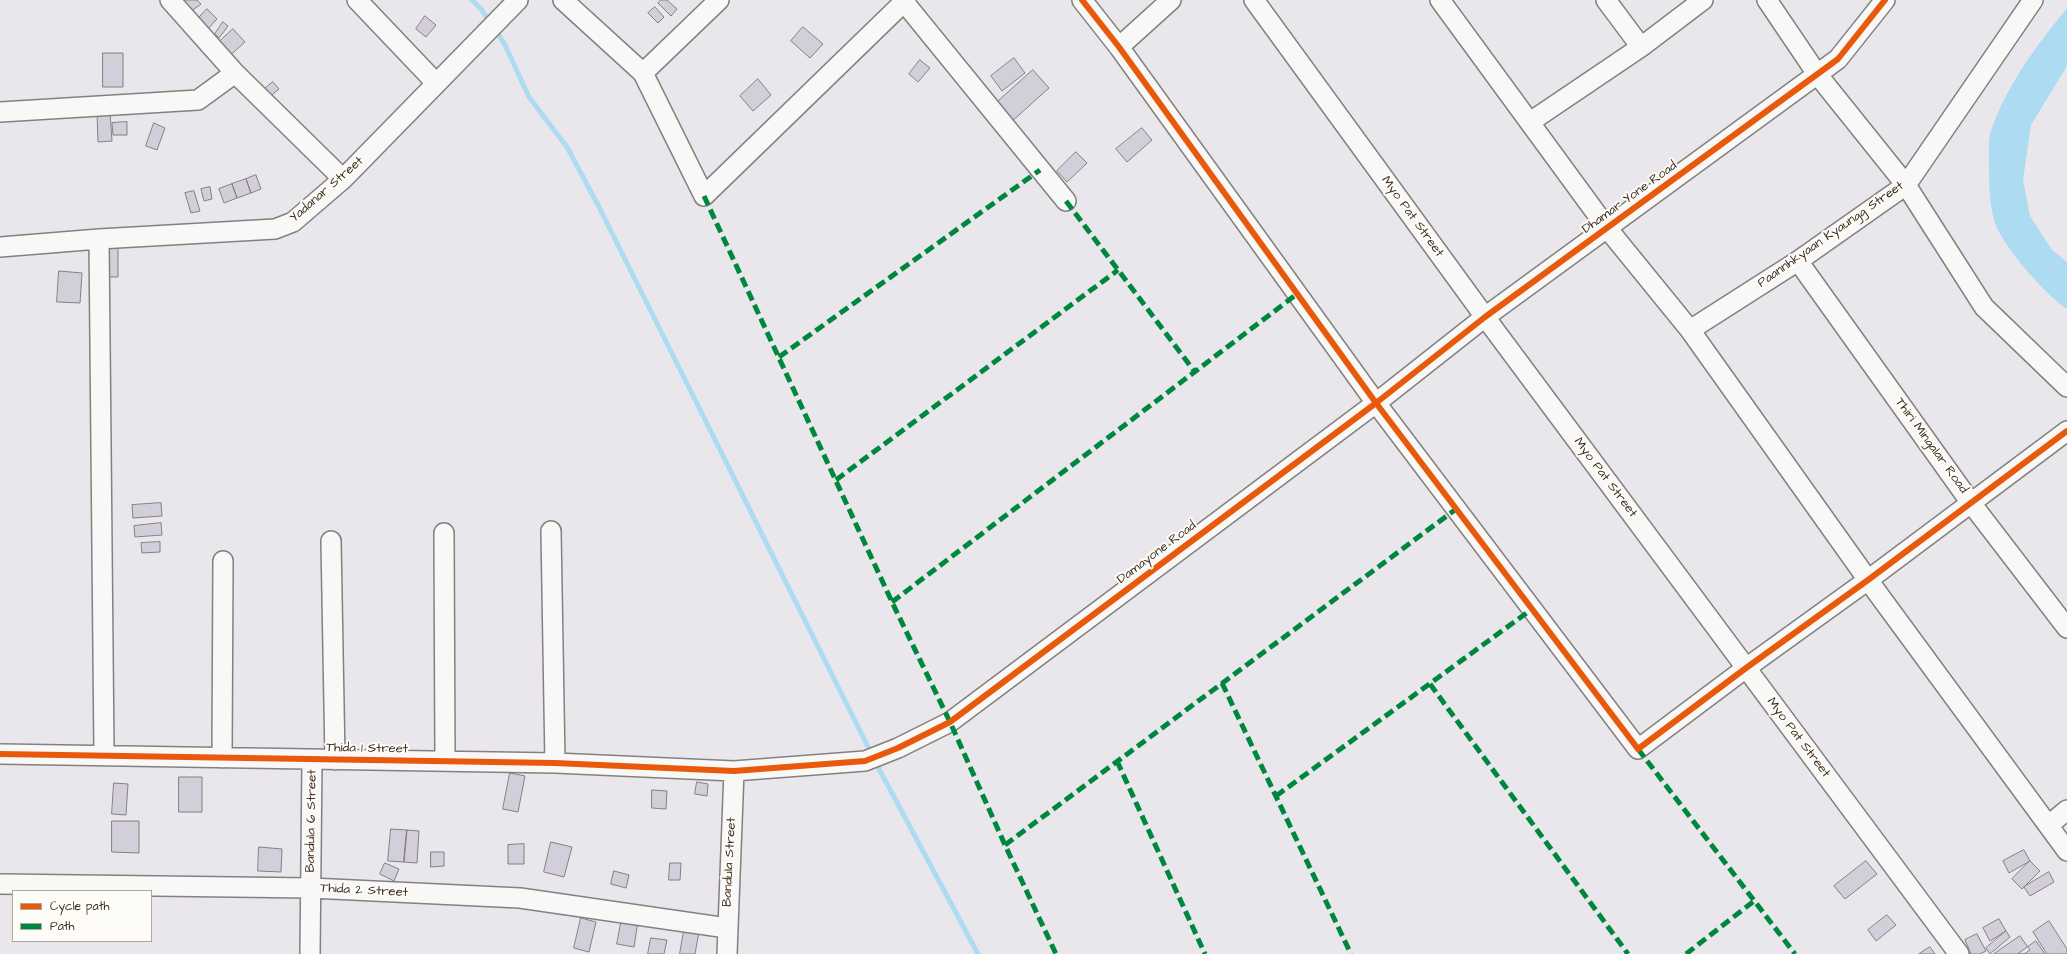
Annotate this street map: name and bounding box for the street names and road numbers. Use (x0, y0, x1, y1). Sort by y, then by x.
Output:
street label: Yadanar Street (287, 154, 367, 226)
street label: Dhamar Yone Road (1580, 158, 1680, 238)
street label: Myo Pat Street (1378, 174, 1446, 260)
street label: Paannhkyaan Kyaungg Street (1755, 179, 1907, 291)
street label: Thiri Mingalar Road (1891, 395, 1971, 497)
street label: Myo Pat Street (1570, 435, 1640, 521)
street label: Damayone Road (1114, 518, 1200, 588)
street label: Myo Pat Street (1763, 695, 1833, 781)
street label: Thida 1 Street (326, 740, 408, 758)
street label: Bandula 6 Street (303, 769, 321, 873)
street label: Bandula Street (720, 817, 740, 907)
street label: Thida 2 Street (320, 881, 408, 901)

